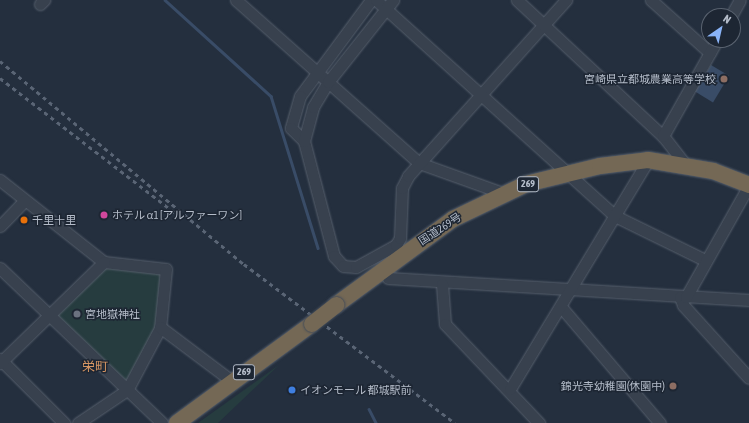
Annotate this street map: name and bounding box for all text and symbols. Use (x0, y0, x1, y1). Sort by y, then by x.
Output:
north arrow (701, 8, 741, 48)
text: N (721, 12, 733, 26)
place label: 宮崎県立都城農業高等学校 (584, 72, 716, 86)
marker: 宮崎県立都城農業高等学校 (719, 74, 729, 84)
road number: 269 (516, 176, 540, 192)
place label: ホテル α1 [アルファーワン] (112, 208, 242, 222)
marker: ホテル α1 [アルファーワン] (99, 210, 109, 220)
street label: 国道269号 (416, 210, 464, 248)
place label: 千里十里 (32, 213, 76, 227)
marker: 千里十里 (19, 215, 29, 225)
place label: 宮地嶽神社 (85, 307, 140, 321)
marker: 宮地嶽神社 (72, 309, 82, 319)
district label: 栄町 (82, 359, 108, 375)
road number: 269 (232, 364, 256, 380)
place label: 錦光寺幼稚園(休園中) (561, 379, 665, 393)
marker: 錦光寺幼稚園(休園中) (668, 381, 678, 391)
place label: イオンモール 都城駅前 (300, 383, 412, 397)
marker: イオンモール 都城駅前 (287, 385, 297, 395)

